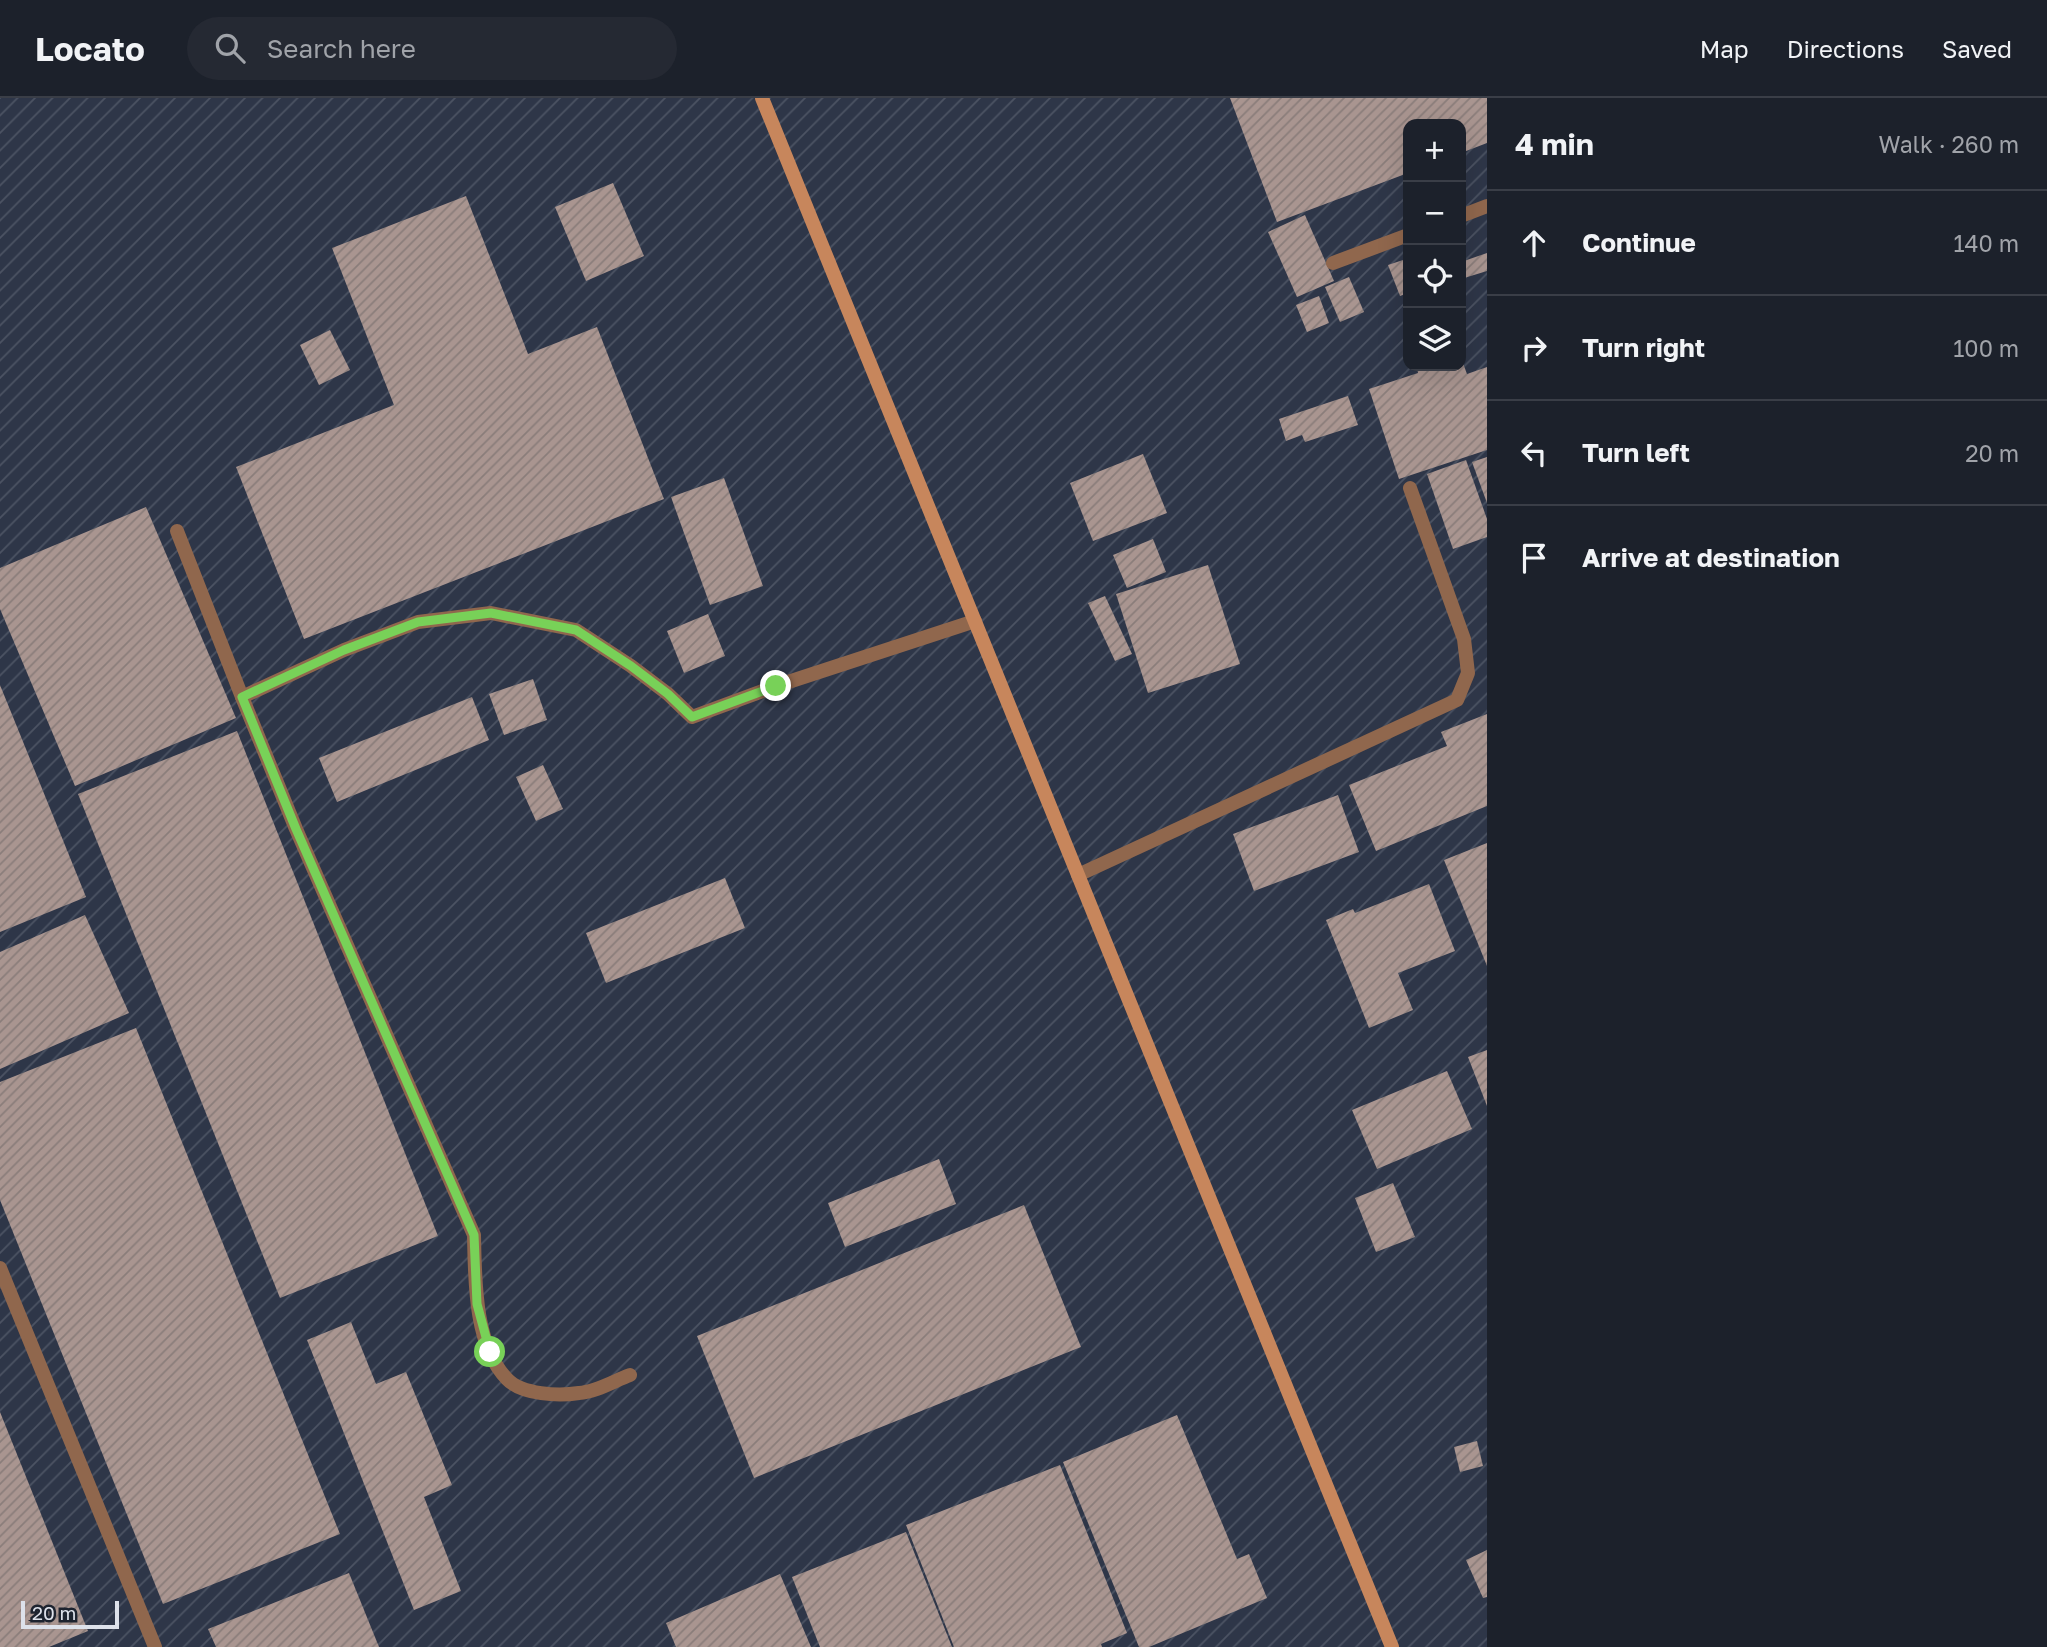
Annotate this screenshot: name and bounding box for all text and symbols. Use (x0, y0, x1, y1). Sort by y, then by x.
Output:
search box (187, 17, 677, 80)
text: Locato (35, 29, 145, 68)
icon: search (211, 29, 249, 67)
text: Search here (267, 33, 416, 64)
text: Map (1700, 34, 1749, 63)
text: Directions (1787, 34, 1904, 63)
text: Saved (1942, 34, 2012, 63)
map controls (1403, 119, 1466, 371)
button: + (1403, 119, 1466, 182)
text: 4 min (1515, 126, 1594, 162)
text: Walk · 260 m (1878, 130, 2019, 158)
button: − (1403, 182, 1466, 245)
icon: ahead (1515, 224, 1553, 262)
text: Continue (1582, 227, 1696, 258)
text: 140 m (1953, 229, 2019, 257)
button: locate (1403, 245, 1466, 308)
button: layers (1403, 308, 1466, 371)
icon: right (1515, 329, 1553, 367)
text: Turn right (1582, 332, 1705, 363)
text: 100 m (1953, 334, 2019, 362)
icon: left (1515, 434, 1553, 472)
text: Turn left (1582, 437, 1690, 468)
text: 20 m (1965, 439, 2019, 467)
icon: arrive (1515, 539, 1553, 577)
text: Arrive at destination (1582, 542, 1840, 573)
route end (760, 670, 791, 701)
route start (474, 1336, 505, 1367)
scale bar (21, 1598, 119, 1630)
text: 20 m (32, 1601, 76, 1624)

